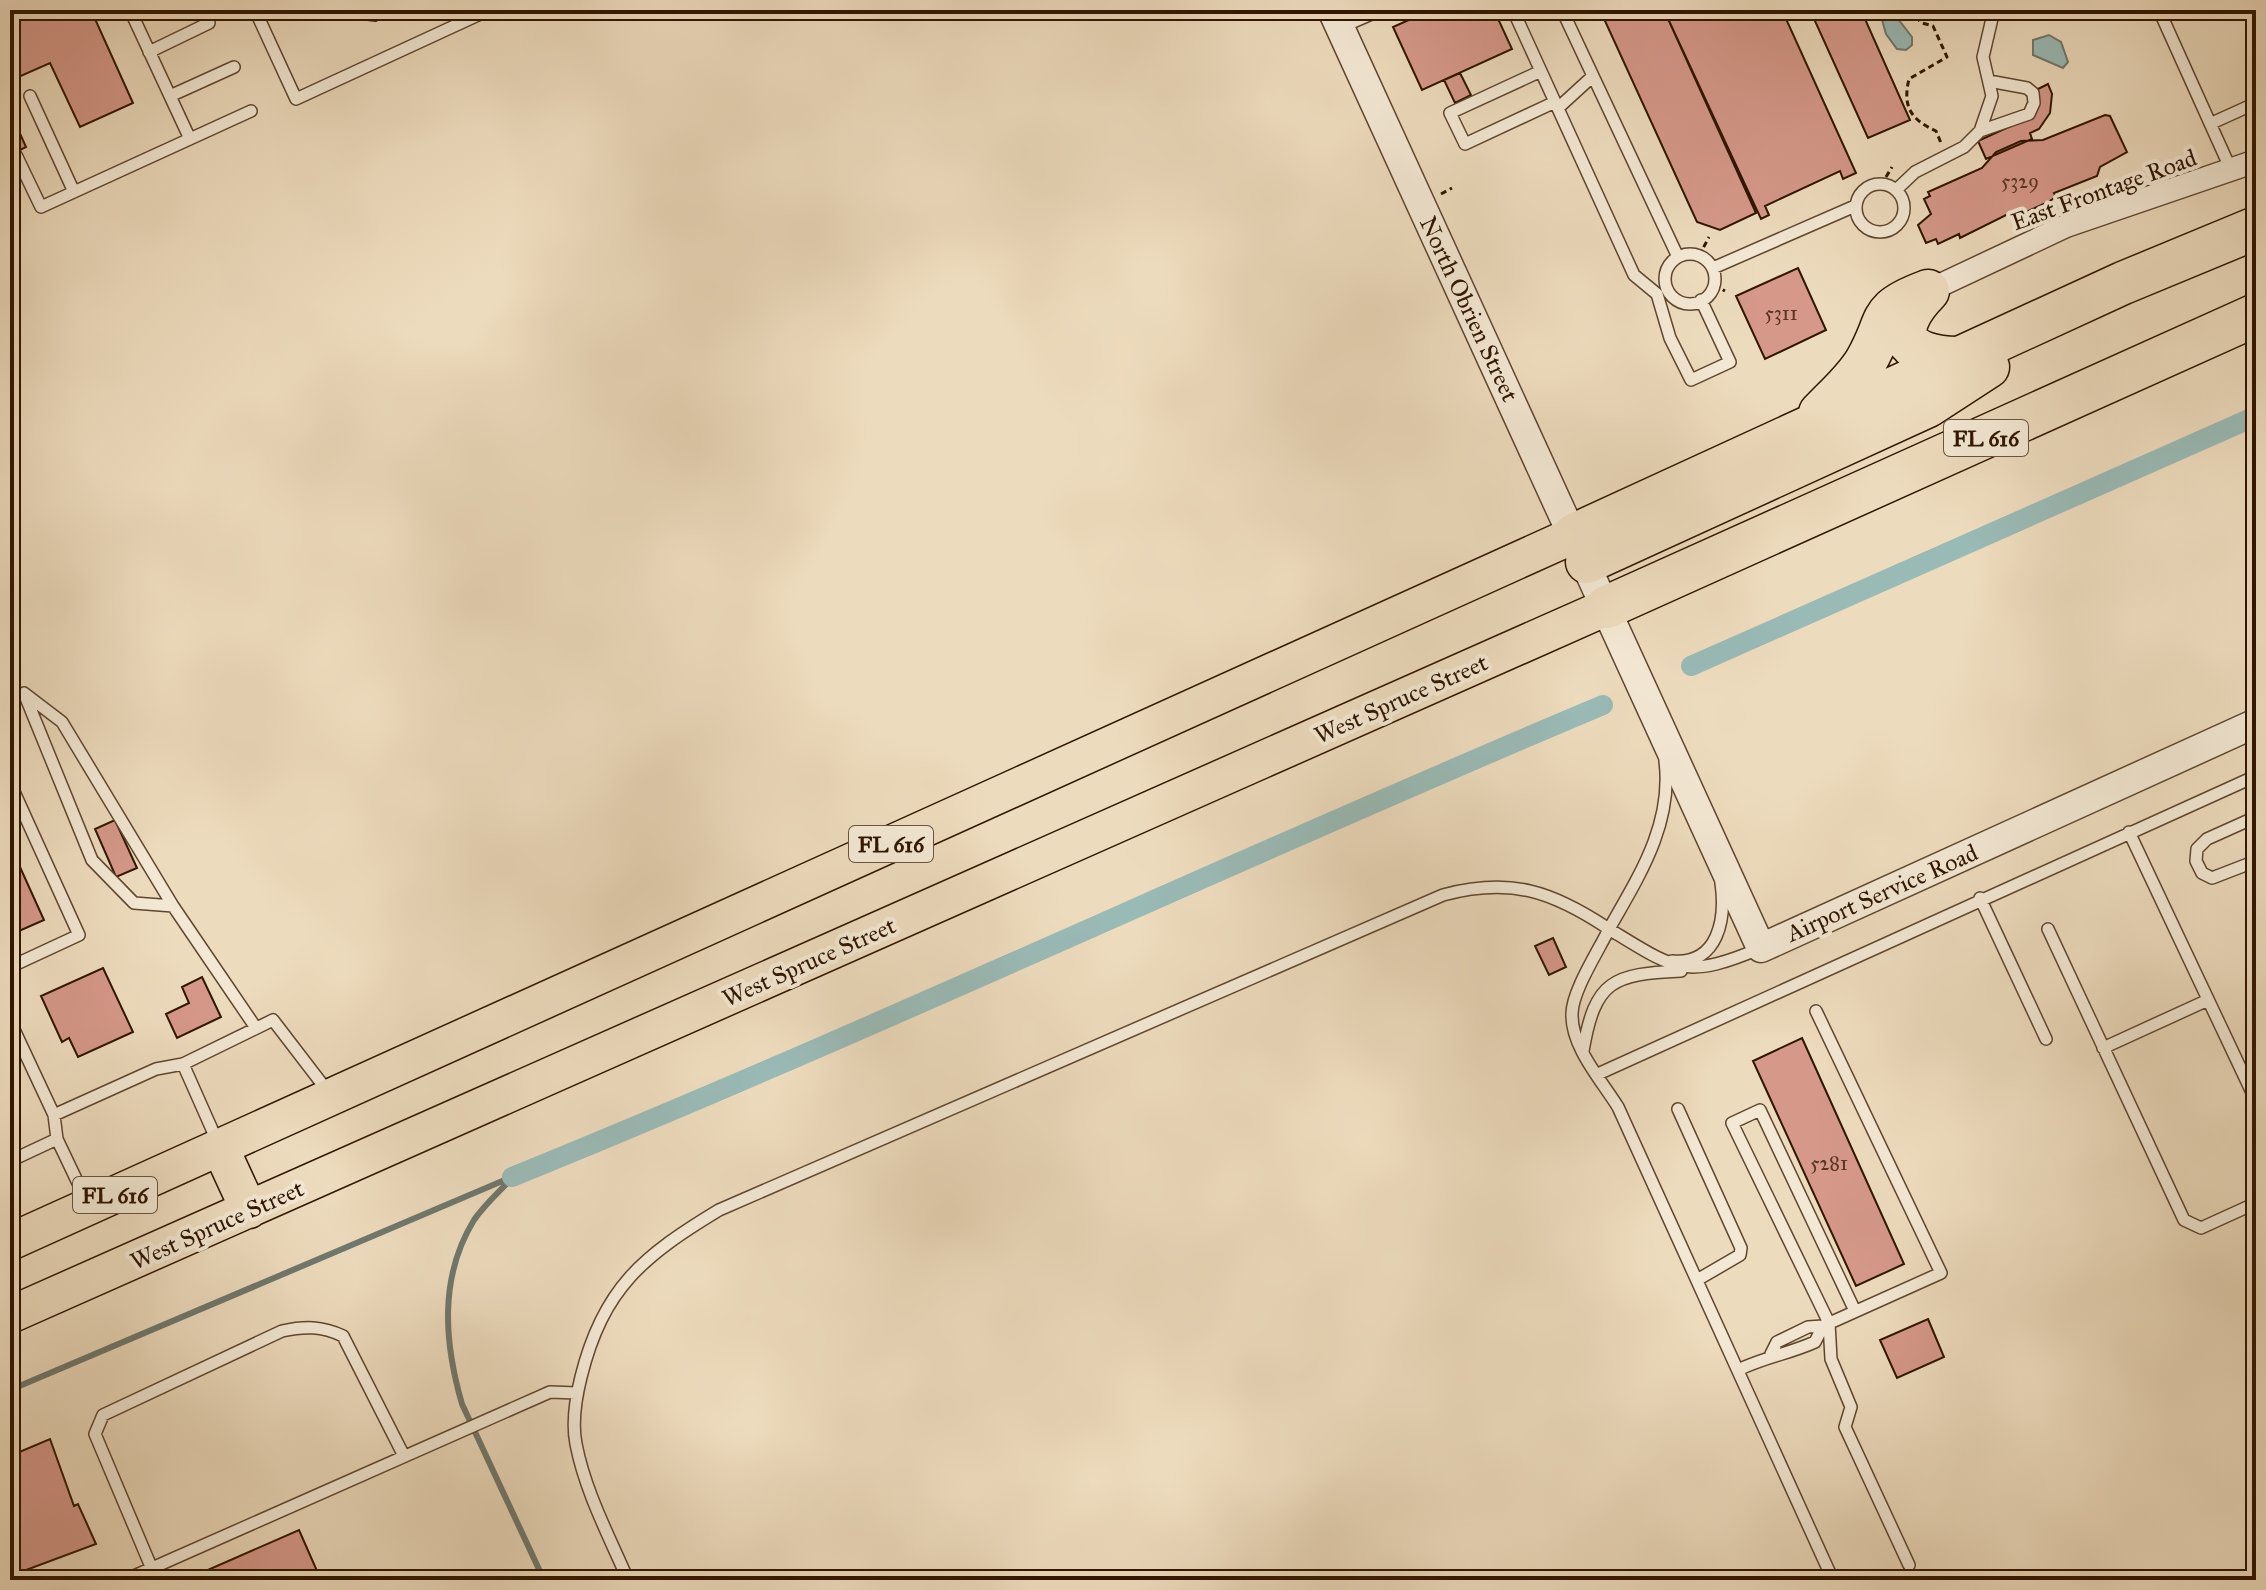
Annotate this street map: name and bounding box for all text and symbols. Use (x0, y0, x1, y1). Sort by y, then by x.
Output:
street label: East Frontage Road (2007, 143, 2201, 237)
house number: 5329 (2001, 169, 2039, 193)
street label: North Obrien Street (1413, 211, 1525, 407)
house number: 5311 (1764, 301, 1798, 325)
road number: FL 616 (1944, 420, 2028, 456)
street label: West Spruce Street (1310, 647, 1493, 751)
road number: FL 616 (849, 826, 933, 862)
street label: Airport Service Road (1781, 837, 1982, 949)
street label: West Spruce Street (718, 910, 901, 1014)
house number: 5281 (1810, 1151, 1848, 1175)
street label: West Spruce Street (126, 1173, 309, 1277)
road number: FL 616 (73, 1177, 157, 1213)

